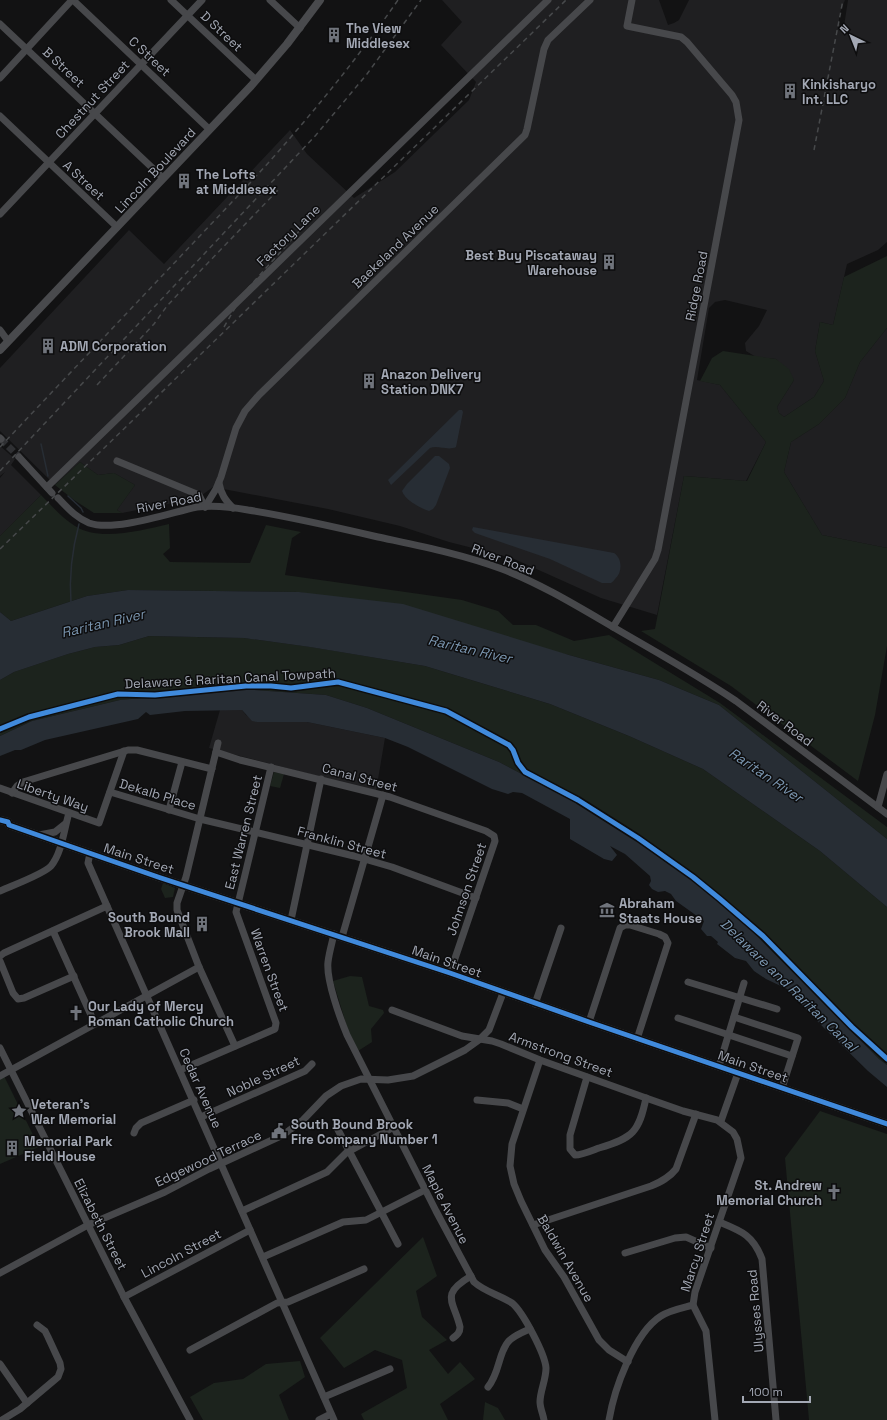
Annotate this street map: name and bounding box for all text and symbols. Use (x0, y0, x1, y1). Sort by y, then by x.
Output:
street label: D Street (197, 8, 246, 55)
north arrow (831, 16, 871, 56)
place label: The View Middlesex (346, 20, 410, 52)
text: N (837, 21, 852, 36)
building icon: The View Middlesex (325, 26, 343, 44)
street label: C Street (125, 33, 174, 80)
street label: B Street (39, 44, 88, 91)
street label: Chestnut Street (52, 56, 133, 142)
place label: Kinkisharyo Int. LLC (802, 76, 876, 108)
building icon: Kinkisharyo Int. LLC (781, 82, 799, 100)
street label: Lincoln Boulevard (111, 124, 199, 217)
street label: A Street (59, 157, 108, 204)
place label: The Lofts at Middlesex (196, 166, 277, 198)
building icon: The Lofts at Middlesex (175, 172, 193, 190)
street label: Factory Lane (253, 201, 324, 270)
street label: Baekeland Avenue (348, 201, 442, 292)
place label: Best Buy Piscataway Warehouse (465, 247, 597, 279)
street label: Ridge Road (681, 250, 712, 323)
building icon: Best Buy Piscataway Warehouse (600, 253, 618, 271)
building icon: ADM Corporation (39, 337, 57, 355)
place label: ADM Corporation (60, 338, 167, 355)
place label: Anazon Delivery Station DNK7 (381, 366, 481, 398)
building icon: Anazon Delivery Station DNK7 (360, 372, 378, 390)
street label: River Road (135, 488, 203, 517)
street label: River Road (469, 540, 537, 579)
water label: Raritan River (59, 604, 148, 641)
water label: Raritan River (426, 631, 515, 668)
street label: Delaware & Raritan Canal Towpath (124, 664, 336, 693)
street label: River Road (753, 697, 816, 750)
water label: Raritan River (726, 744, 808, 807)
street label: Canal Street (320, 759, 400, 796)
street label: East Warren Street (221, 773, 266, 891)
street label: Liberty Way (15, 775, 91, 816)
street label: Dekalb Place (117, 775, 198, 814)
street label: Franklin Street (295, 822, 388, 863)
street label: Main Street (102, 839, 176, 878)
street label: Johnson Street (443, 840, 490, 938)
place label: Abraham Staats House (619, 895, 702, 927)
museum icon: Abraham Staats House (598, 901, 616, 919)
place label: South Bound Brook Mall (108, 909, 190, 941)
building icon: South Bound Brook Mall (193, 915, 211, 933)
water label: Delaware and Raritan Canal (717, 915, 862, 1056)
street label: Warren Street (247, 926, 292, 1014)
street label: Main Street (410, 942, 484, 981)
place label: Our Lady of Mercy Roman Catholic Church (88, 998, 234, 1030)
church icon: Our Lady of Mercy Roman Catholic Church (67, 1004, 85, 1022)
street label: Armstrong Street (507, 1028, 615, 1081)
street label: Cedar Avenue (175, 1046, 226, 1131)
street label: Main Street (716, 1047, 790, 1086)
street label: Noble Street (224, 1052, 303, 1101)
place label: Veteran's War Memorial (31, 1096, 116, 1128)
place icon: Veteran's War Memorial (10, 1102, 28, 1120)
place label: South Bound Brook Fire Company Number 1 (291, 1116, 438, 1148)
public building icon: South Bound Brook Fire Company Number 1 (270, 1122, 288, 1140)
street label: Edgewood Terrace (152, 1126, 264, 1191)
place label: Memorial Park Field House (24, 1133, 113, 1165)
building icon: Memorial Park Field House (3, 1139, 21, 1157)
street label: Maple Avenue (418, 1162, 473, 1247)
street label: Elizabeth Street (70, 1175, 131, 1273)
place label: St. Andrew Memorial Church (716, 1177, 822, 1209)
church icon: St. Andrew Memorial Church (825, 1183, 843, 1201)
street label: Marcy Street (677, 1210, 718, 1294)
street label: Baldwin Avenue (534, 1211, 597, 1305)
street label: Lincoln Street (138, 1225, 224, 1282)
street label: Ulysses Road (743, 1269, 768, 1353)
scale bar (743, 1378, 810, 1404)
text: 100 m (749, 1384, 783, 1400)

